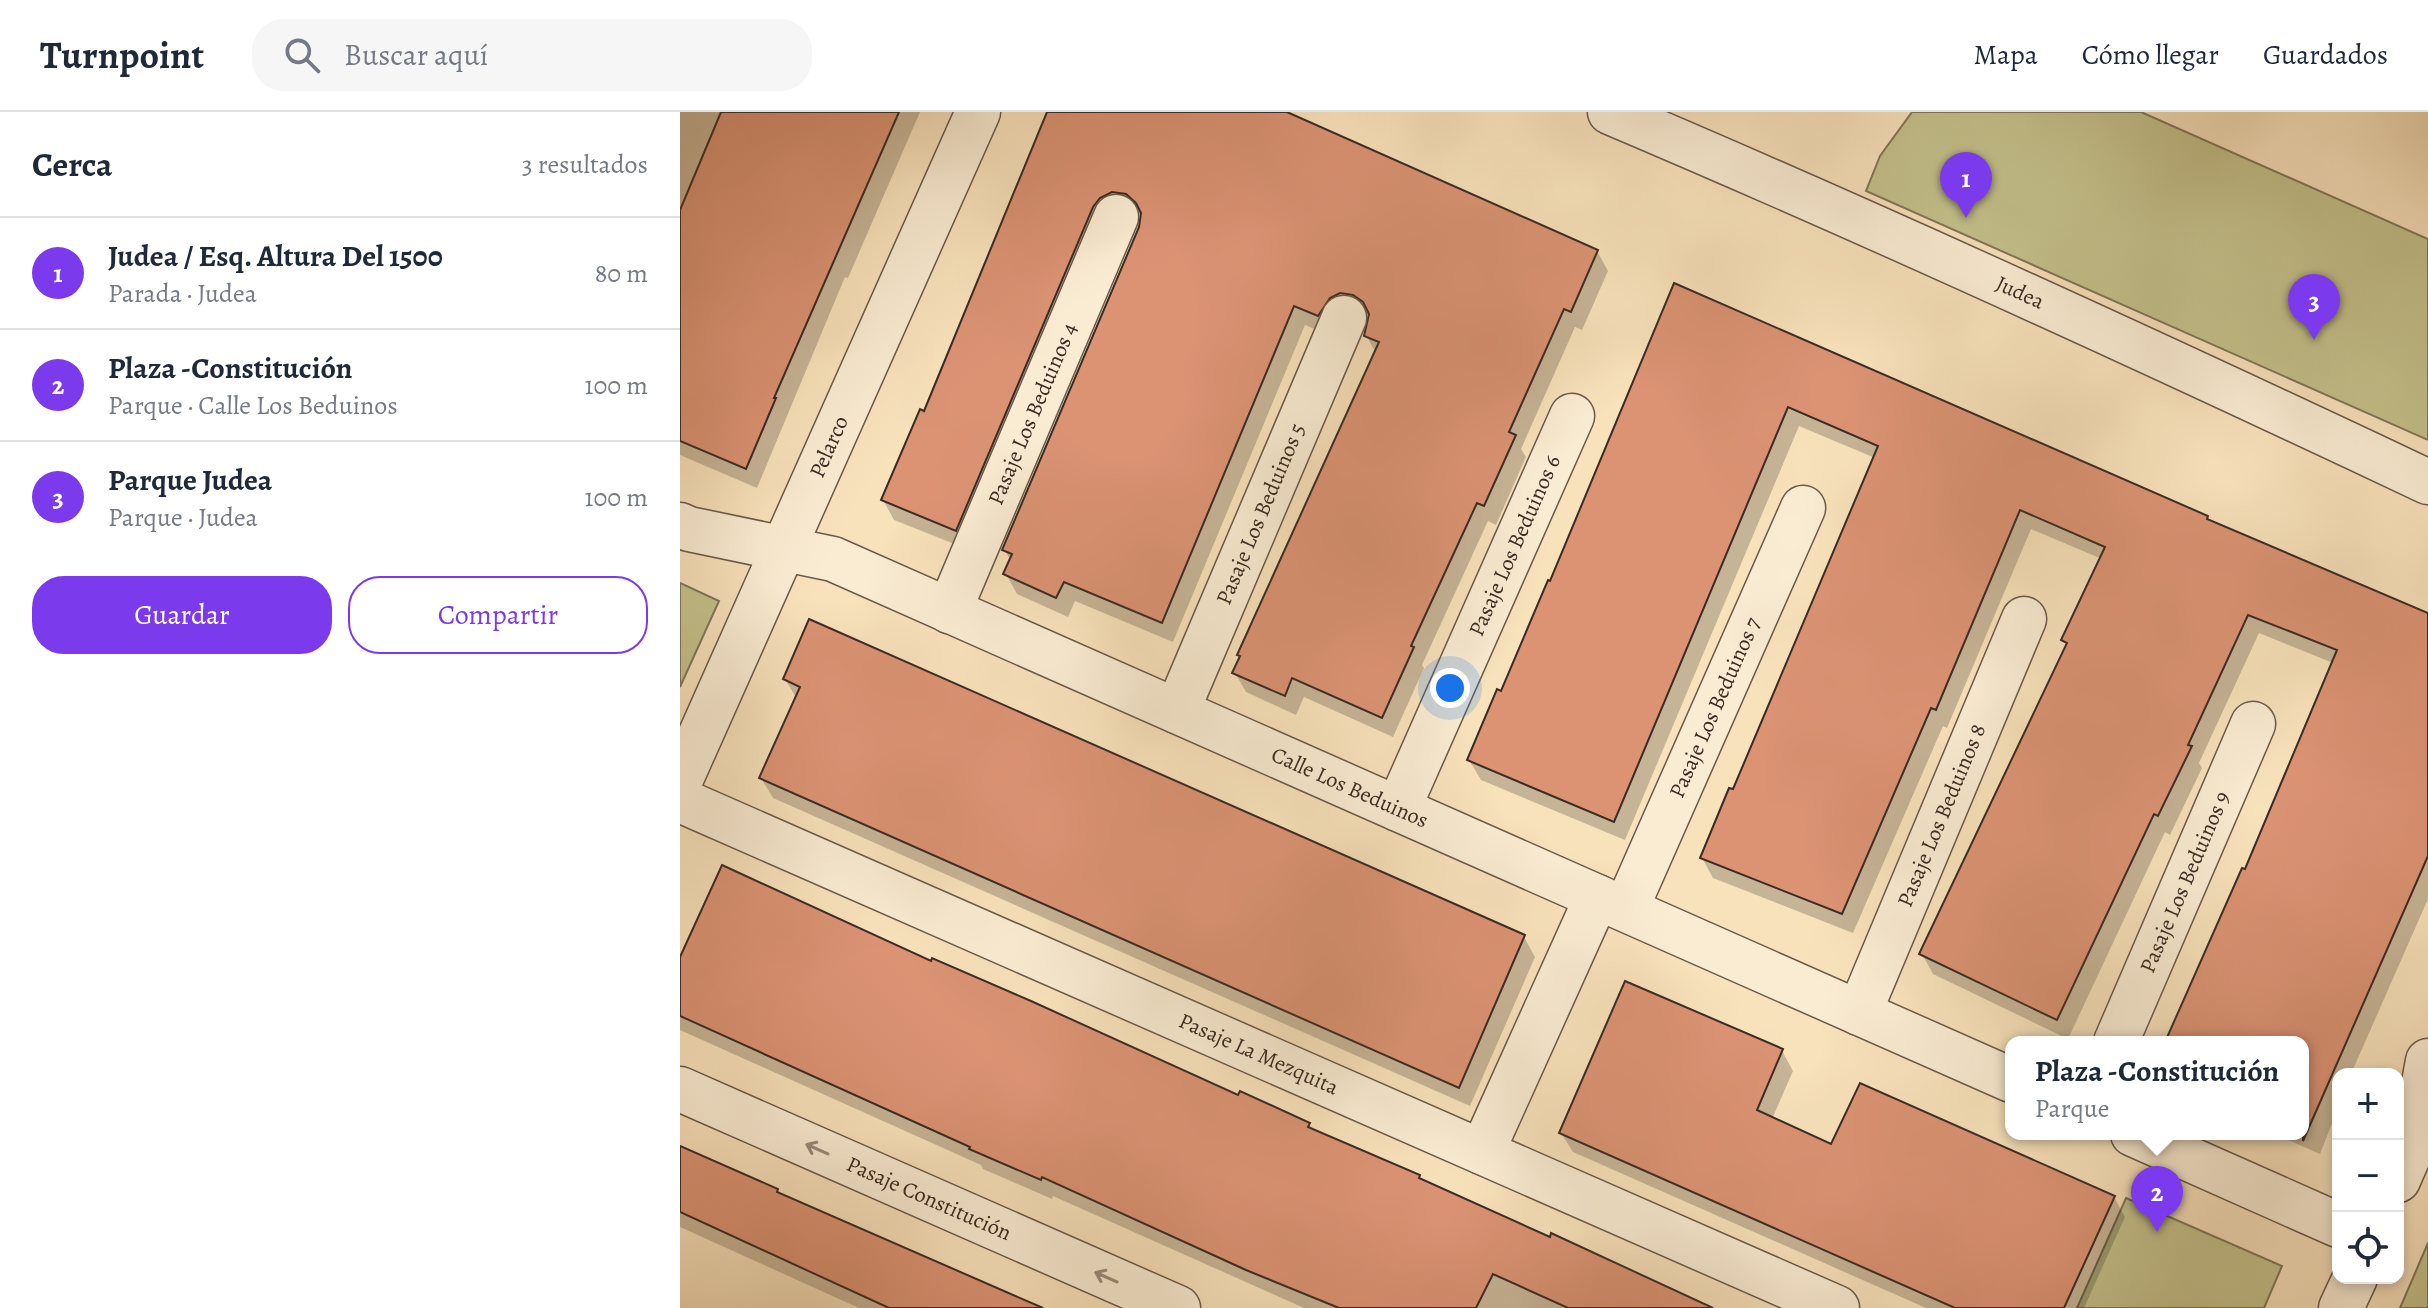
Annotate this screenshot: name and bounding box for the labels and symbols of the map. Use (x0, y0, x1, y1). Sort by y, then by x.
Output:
pin: 1 (1940, 152, 1992, 218)
street label: Judea (1991, 268, 2050, 317)
pin: 3 (2288, 274, 2340, 340)
street label: Pasaje Los Beduinos 4 (981, 318, 1084, 510)
street label: Pelarco (802, 411, 856, 482)
street label: Pasaje Los Beduinos 5 (1209, 419, 1313, 609)
street label: Pasaje Los Beduinos 6 (1461, 450, 1568, 641)
street label: Pasaje Los Beduinos 7 (1662, 612, 1768, 803)
your location (1430, 668, 1470, 708)
street label: Pasaje Los Beduinos 8 (1890, 720, 1993, 912)
street label: Calle Los Beduinos (1266, 740, 1433, 835)
street label: Pasaje Los Beduinos 9 (2132, 787, 2237, 978)
street label: Pasaje La Mezquita (1174, 1006, 1344, 1103)
one-way arrow (805, 1141, 829, 1156)
street label: Pasaje Constitución (842, 1149, 1016, 1248)
pin: 2 (2131, 1166, 2183, 1232)
one-way arrow (1094, 1268, 1119, 1283)

